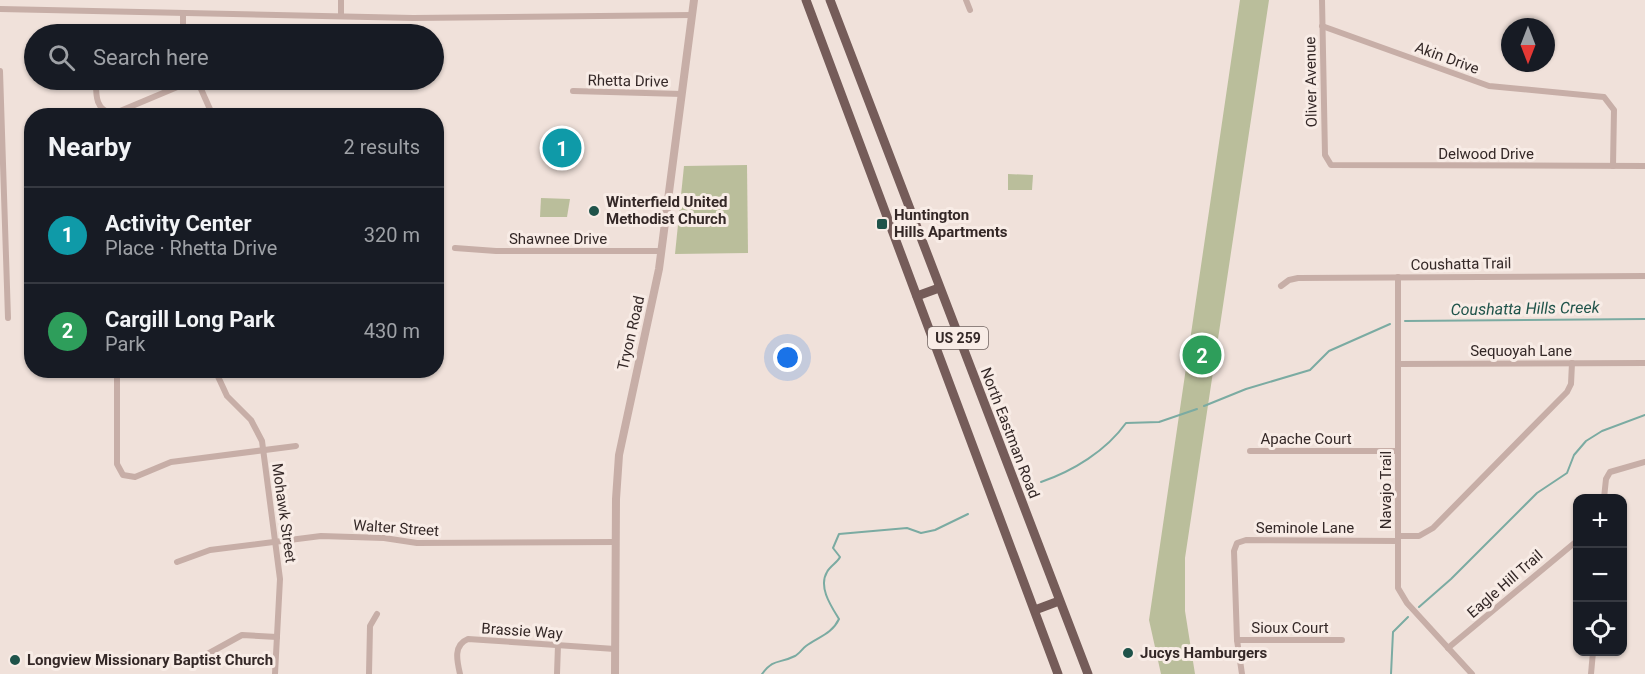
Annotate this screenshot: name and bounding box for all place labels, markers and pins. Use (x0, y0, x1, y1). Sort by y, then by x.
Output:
pin: 1 (542, 126, 582, 170)
place label: Winterfield United Methodist Church (606, 193, 727, 228)
marker: Winterfield United Methodist Church (587, 204, 601, 218)
place label: Huntington Hills Apartments (894, 206, 1008, 241)
marker: Huntington Hills Apartments (875, 217, 889, 231)
pin: 2 (1182, 332, 1222, 378)
place label: Jucys Hamburgers (1140, 644, 1268, 662)
marker: Jucys Hamburgers (1121, 646, 1135, 660)
place label: Longview Missionary Baptist Church (27, 651, 273, 669)
marker: Longview Missionary Baptist Church (8, 653, 22, 667)

